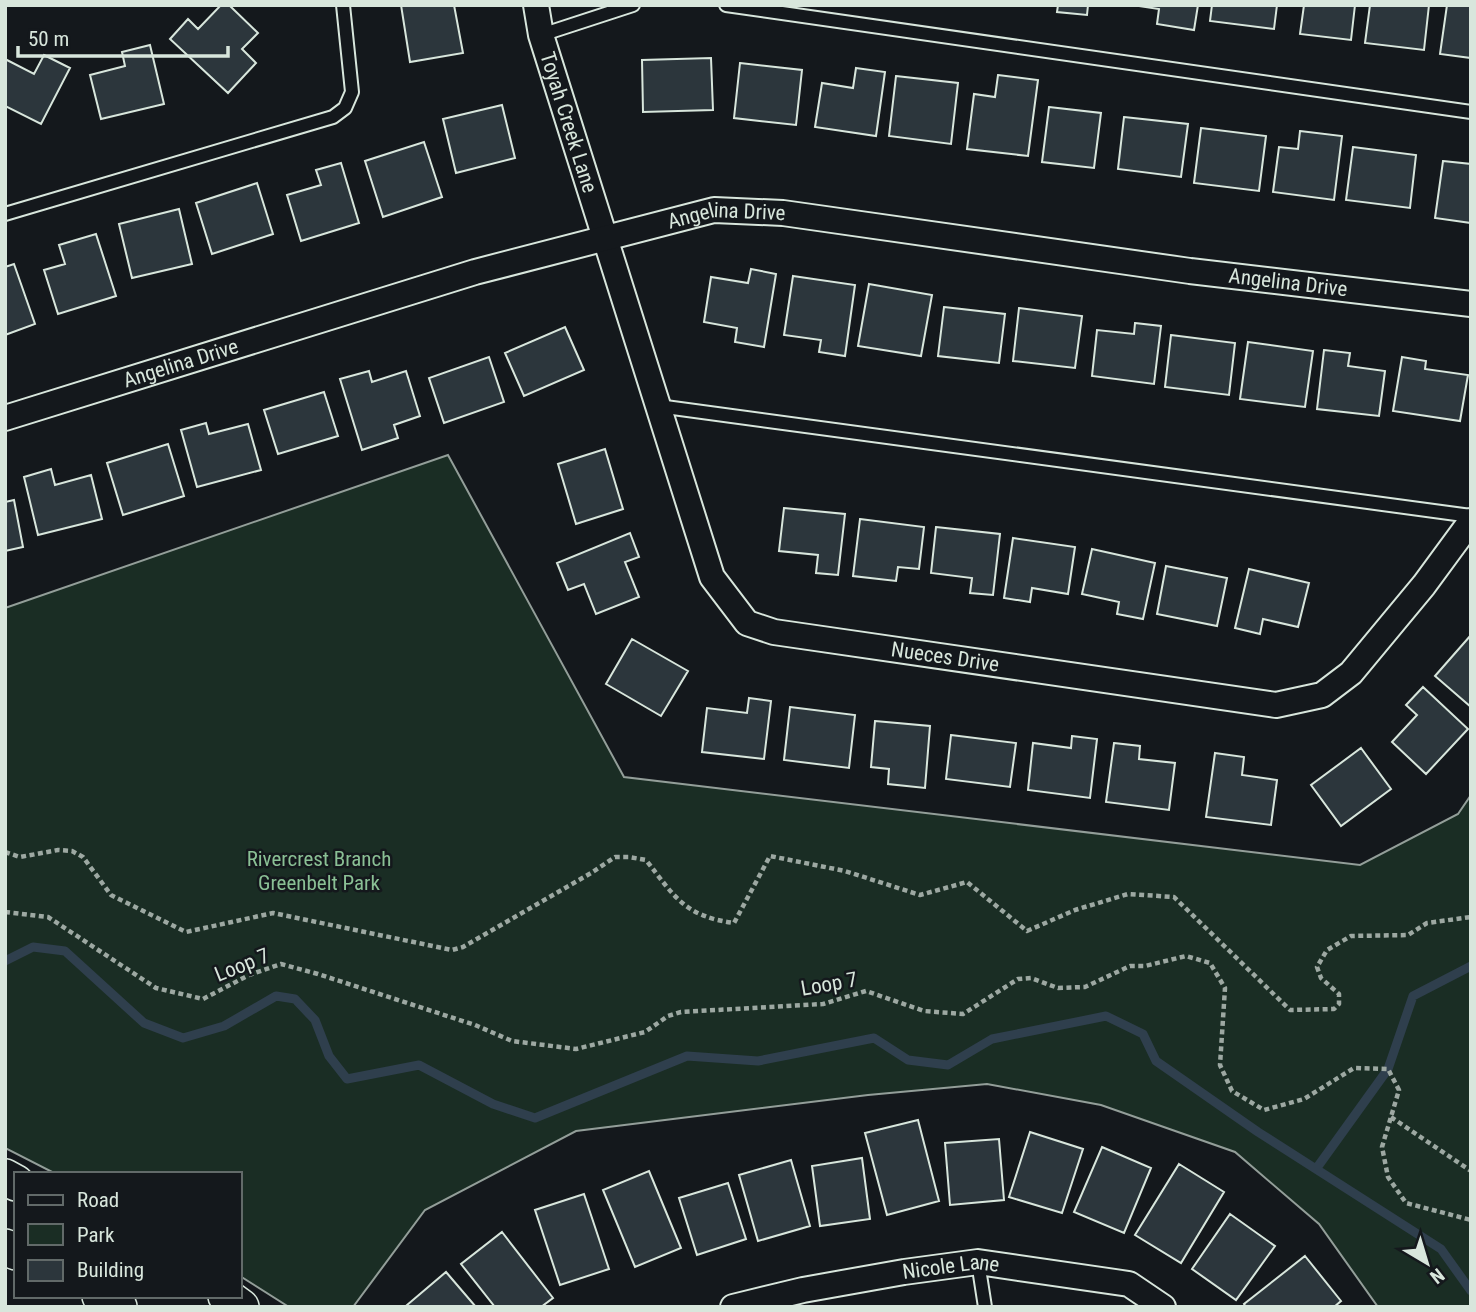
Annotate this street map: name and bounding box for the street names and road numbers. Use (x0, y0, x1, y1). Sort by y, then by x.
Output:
street label: Toyah Creek Lane (535, 49, 602, 196)
street label: Angelina Drive (665, 198, 786, 234)
street label: Angelina Drive (1228, 264, 1349, 301)
street label: Angelina Drive (120, 334, 241, 393)
street label: Nueces Drive (890, 637, 1001, 677)
street label: Loop 7 (211, 943, 273, 987)
street label: Loop 7 (799, 967, 859, 1001)
street label: Nicole Lane (901, 1250, 1001, 1284)

